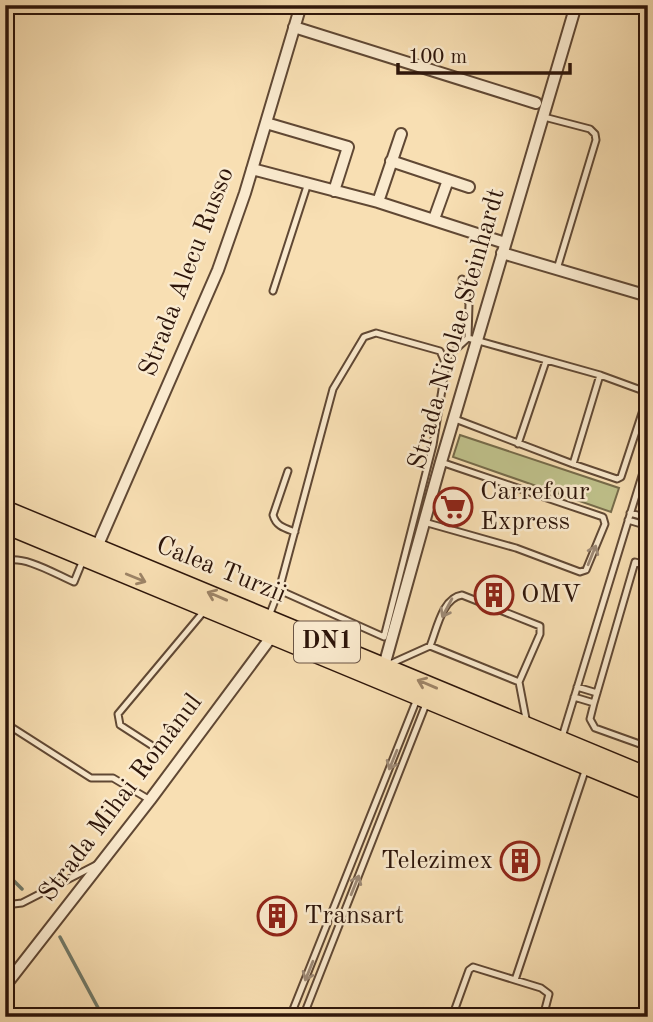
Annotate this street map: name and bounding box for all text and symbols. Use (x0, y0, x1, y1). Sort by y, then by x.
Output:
scale bar (398, 32, 569, 76)
text: 100 m (408, 47, 467, 68)
street label: Strada Alecu Russo (135, 164, 239, 380)
street label: Strada Nicolae Steinhardt (404, 185, 510, 473)
place label: Carrefour Express (480, 479, 590, 535)
supermarket icon: Carrefour Express (432, 486, 474, 528)
street label: Calea Turzii (152, 532, 290, 608)
one-way arrow (587, 545, 600, 567)
one-way arrow (125, 573, 147, 586)
building icon: OMV (473, 574, 515, 616)
place label: OMV (521, 582, 581, 608)
one-way arrow (207, 589, 228, 602)
one-way arrow (440, 597, 454, 617)
road number: DN1 (294, 622, 360, 662)
one-way arrow (416, 677, 438, 690)
street label: Strada Mihai Românul (35, 689, 207, 907)
one-way arrow (386, 748, 399, 770)
building icon: Telezimex (499, 840, 541, 882)
place label: Telezimex (381, 848, 493, 874)
one-way arrow (350, 874, 363, 896)
building icon: Transart (256, 895, 298, 937)
place label: Transart (304, 903, 404, 929)
one-way arrow (301, 960, 314, 981)

